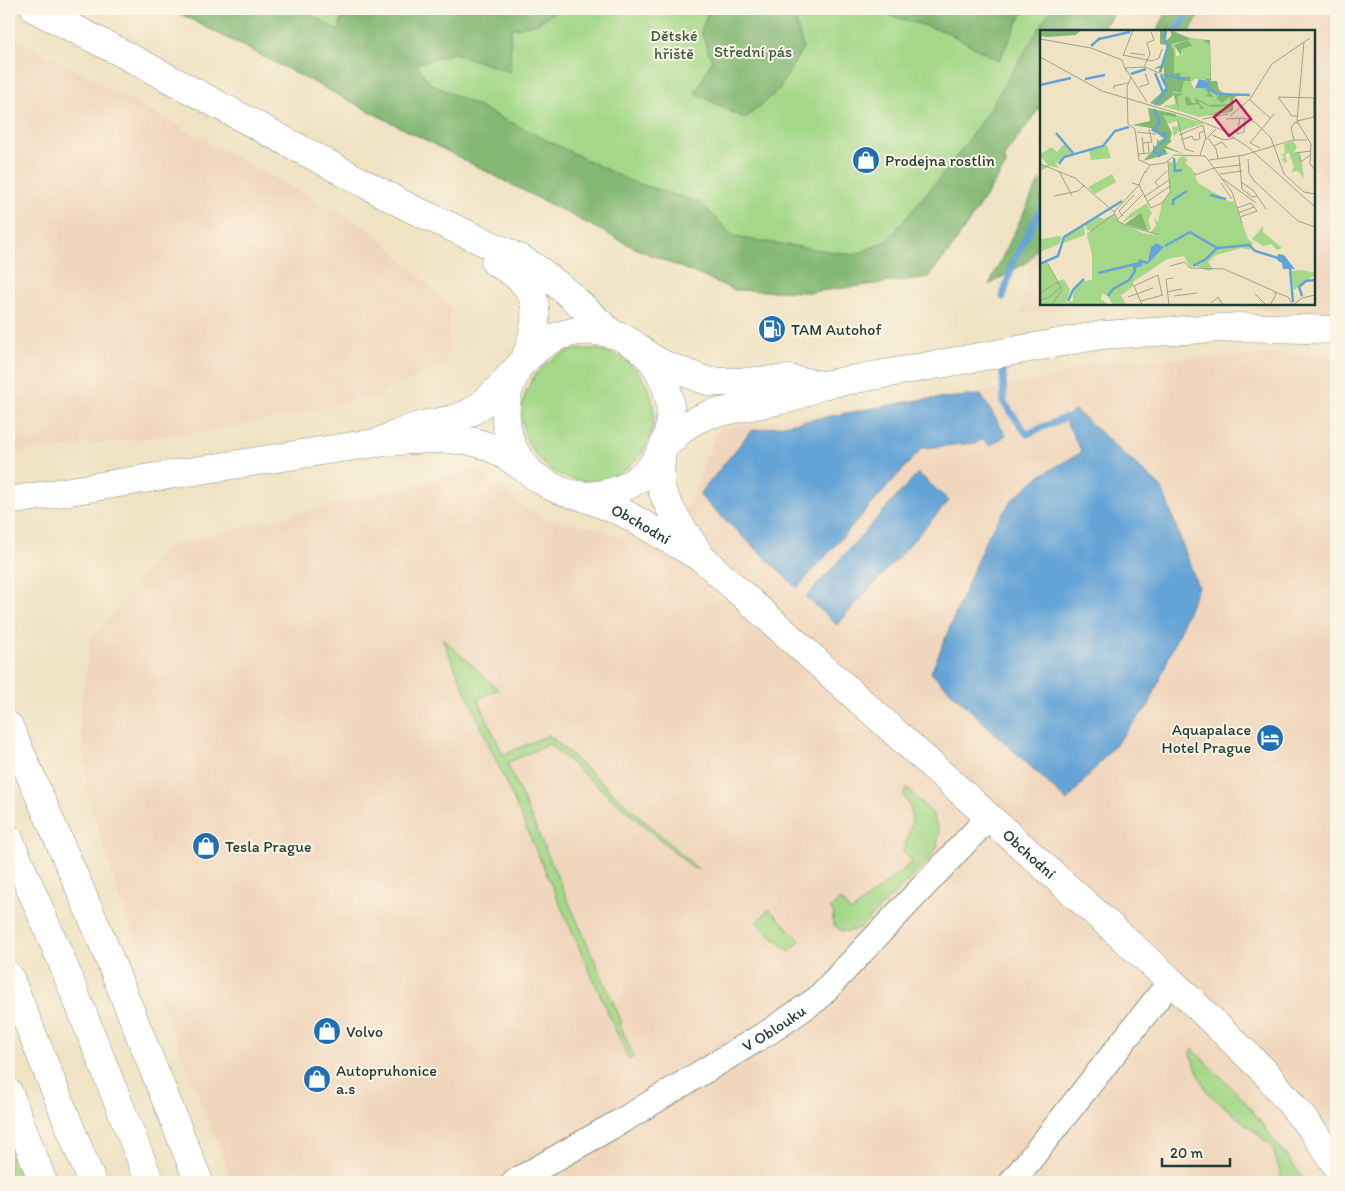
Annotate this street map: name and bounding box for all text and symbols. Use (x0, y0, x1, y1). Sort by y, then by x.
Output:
park label: Dětské hřiště (650, 26, 698, 63)
inset map (1040, 30, 1315, 305)
park label: Střední pás (714, 42, 792, 61)
shop icon: Prodejna rostlin (851, 145, 881, 175)
place label: Prodejna rostlin (885, 151, 995, 170)
fuel station icon: TAM Autohof (757, 314, 787, 344)
place label: TAM Autohof (791, 320, 882, 339)
street label: Obchodní (609, 500, 674, 548)
place label: Aquapalace Hotel Prague (1162, 720, 1251, 757)
hotel icon: Aquapalace Hotel Prague (1255, 723, 1285, 753)
street label: Obchodní (998, 825, 1060, 883)
shop icon: Tesla Prague (191, 831, 221, 861)
place label: Tesla Prague (225, 837, 312, 856)
street label: V Oblouku (739, 1001, 809, 1056)
shop icon: Volvo (312, 1016, 342, 1046)
place label: Volvo (346, 1022, 383, 1041)
place label: Autopruhonice a.s (336, 1061, 437, 1098)
shop icon: Autopruhonice a.s (302, 1064, 332, 1094)
scale bar (1162, 1136, 1230, 1168)
text: 20 m (1170, 1144, 1204, 1162)

